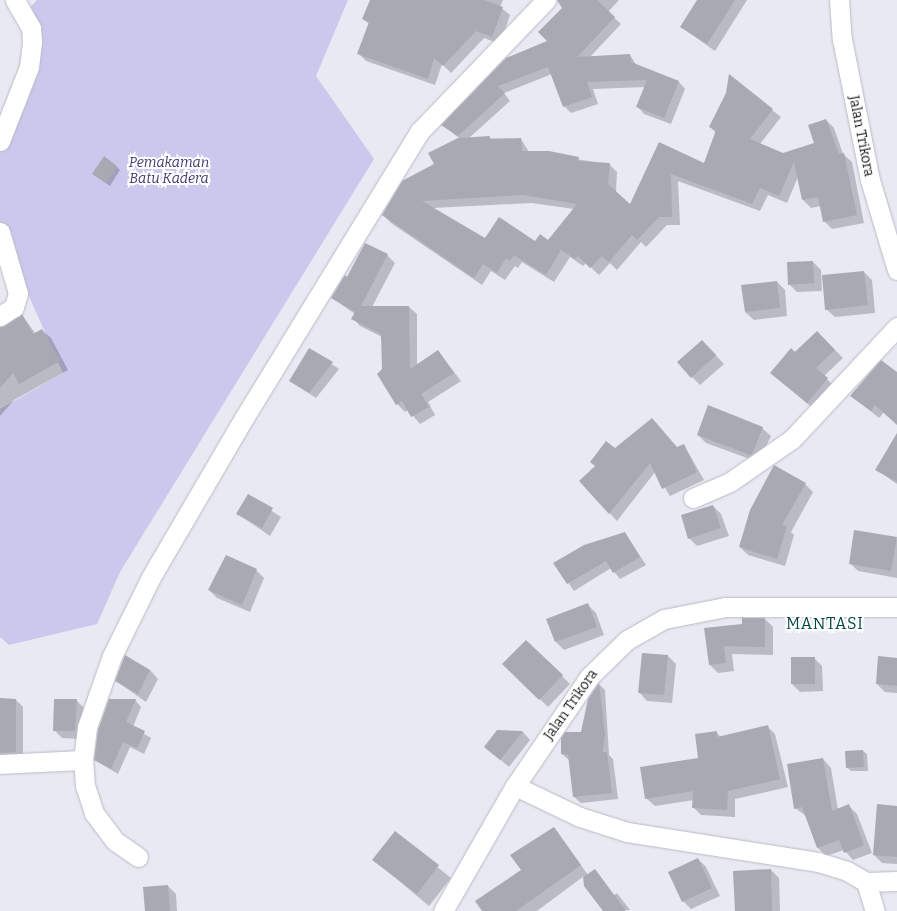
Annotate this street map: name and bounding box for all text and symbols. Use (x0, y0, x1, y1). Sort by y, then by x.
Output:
street label: Jalan Trikora (845, 94, 877, 178)
park label: Pemakaman Batu Kadera (129, 155, 209, 188)
district label: MANTASI (786, 614, 864, 634)
street label: Jalan Trikora (541, 667, 601, 743)

